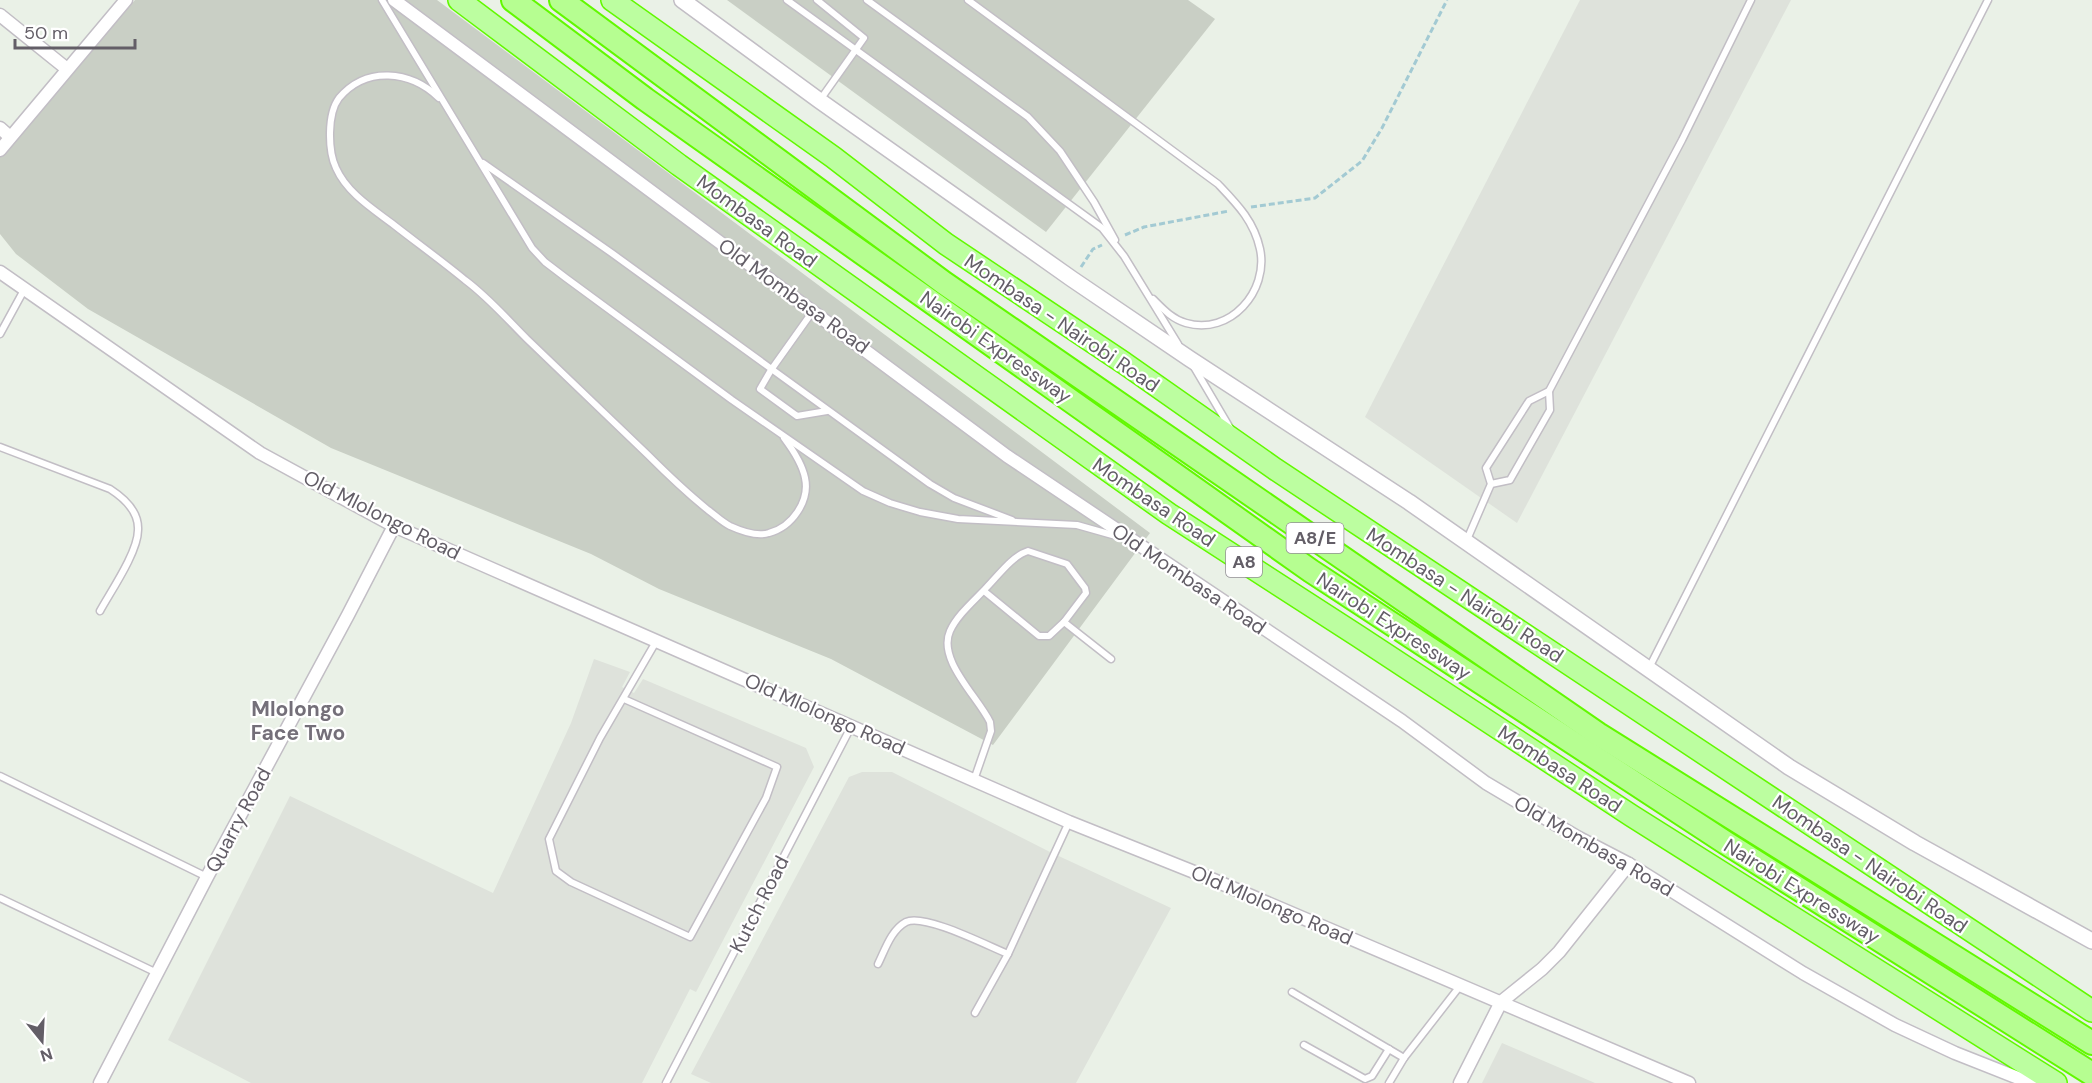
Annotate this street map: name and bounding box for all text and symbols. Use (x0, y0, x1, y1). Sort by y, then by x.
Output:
scale bar (15, 12, 135, 50)
text: 50 m (24, 21, 68, 45)
street label: Mombasa Road (692, 169, 822, 273)
street label: Old Mombasa Road (713, 232, 875, 360)
street label: Mombasa - Nairobi Road (959, 248, 1165, 398)
street label: Nairobi Expressway (915, 285, 1077, 409)
street label: Mombasa Road (1088, 451, 1220, 553)
street label: Old Mlolongo Road (299, 464, 465, 566)
street label: Old Mombasa Road (1107, 518, 1271, 640)
street label: Mombasa - Nairobi Road (1362, 521, 1568, 669)
road number: A8/E (1286, 523, 1344, 553)
road number: A8 (1226, 547, 1262, 577)
street label: Nairobi Expressway (1312, 566, 1476, 686)
street label: Old Mlolongo Road (741, 667, 909, 761)
district label: Mlolongo Face Two (251, 695, 345, 747)
street label: Mombasa Road (1493, 719, 1627, 819)
street label: Quarry Road (199, 763, 277, 877)
street label: Mombasa - Nairobi Road (1767, 789, 1973, 939)
street label: Old Mombasa Road (1509, 790, 1679, 902)
street label: Nairobi Expressway (1719, 832, 1885, 950)
street label: Kutch Road (724, 851, 794, 957)
street label: Old Mlolongo Road (1187, 859, 1357, 951)
north arrow (12, 1011, 72, 1071)
text: N (38, 1043, 55, 1067)

